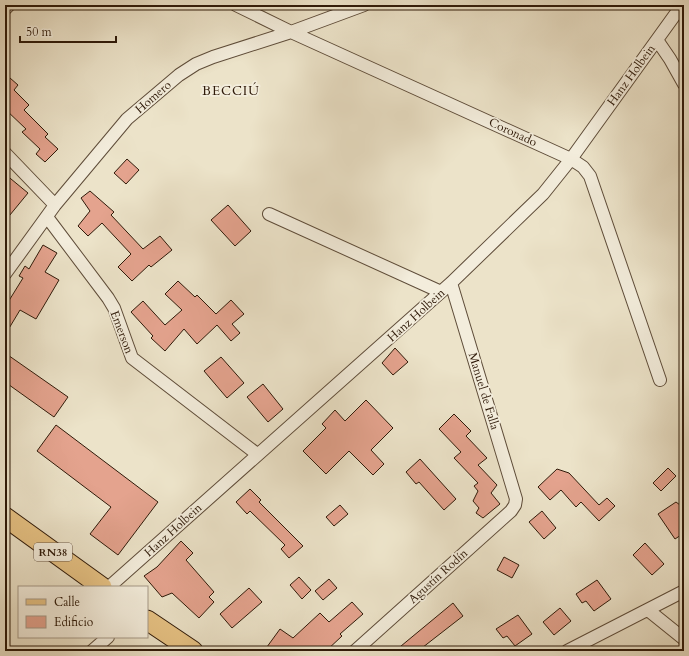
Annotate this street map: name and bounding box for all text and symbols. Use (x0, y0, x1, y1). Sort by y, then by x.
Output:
scale bar (20, 18, 116, 44)
text: 50 m (26, 24, 53, 40)
street label: Hanz Holbein (603, 41, 659, 109)
street label: Homero (132, 77, 175, 117)
district label: BECCIÚ (202, 82, 260, 100)
street label: Coronado (486, 114, 540, 150)
street label: Hanz Holbein (384, 285, 448, 345)
street label: Emerson (107, 308, 138, 356)
street label: Manuel de Falla (465, 350, 504, 432)
street label: Hanz Holbein (141, 500, 205, 560)
road number: RN38 (34, 543, 72, 561)
street label: Agustín Rodín (405, 545, 471, 607)
legend (18, 586, 148, 638)
text: Calle (54, 594, 80, 610)
text: Edificio (54, 614, 94, 630)

